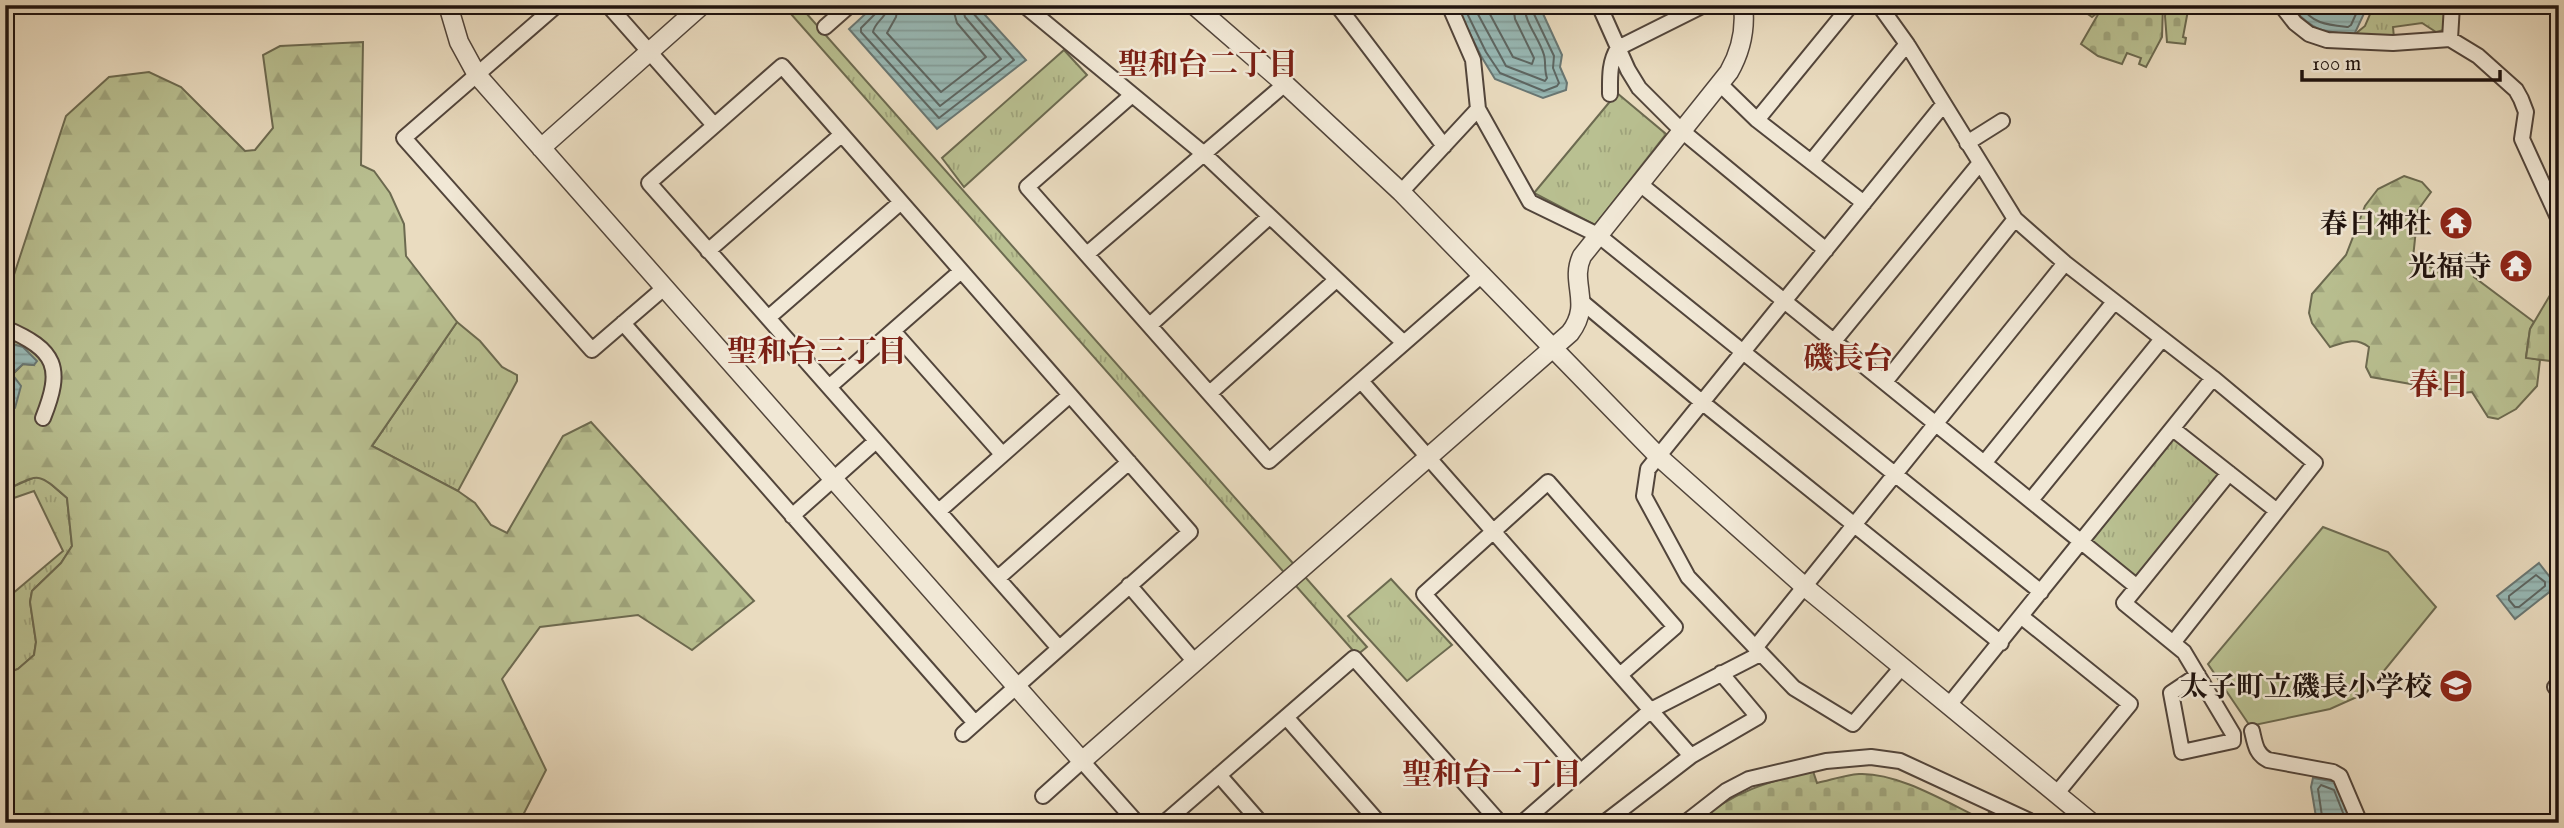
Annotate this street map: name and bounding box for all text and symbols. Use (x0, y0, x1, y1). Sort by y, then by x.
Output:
scale bar (2302, 38, 2499, 82)
district label: 聖和台二丁目 (1118, 47, 1298, 85)
text: 100 m (2312, 51, 2361, 78)
temple icon: 春日神社 (2437, 204, 2475, 242)
place label: 春日神社 (2320, 208, 2432, 243)
temple icon: 光福寺 (2497, 247, 2535, 285)
place label: 光福寺 (2408, 251, 2492, 286)
district label: 聖和台三丁目 (727, 334, 907, 372)
district label: 磯長台 (1803, 341, 1893, 379)
district label: 春日 (2409, 367, 2469, 405)
school or university icon: 太子町立磯長小学校 (2437, 667, 2475, 705)
place label: 太子町立磯長小学校 (2180, 671, 2432, 706)
district label: 聖和台一丁目 (1402, 757, 1582, 795)

